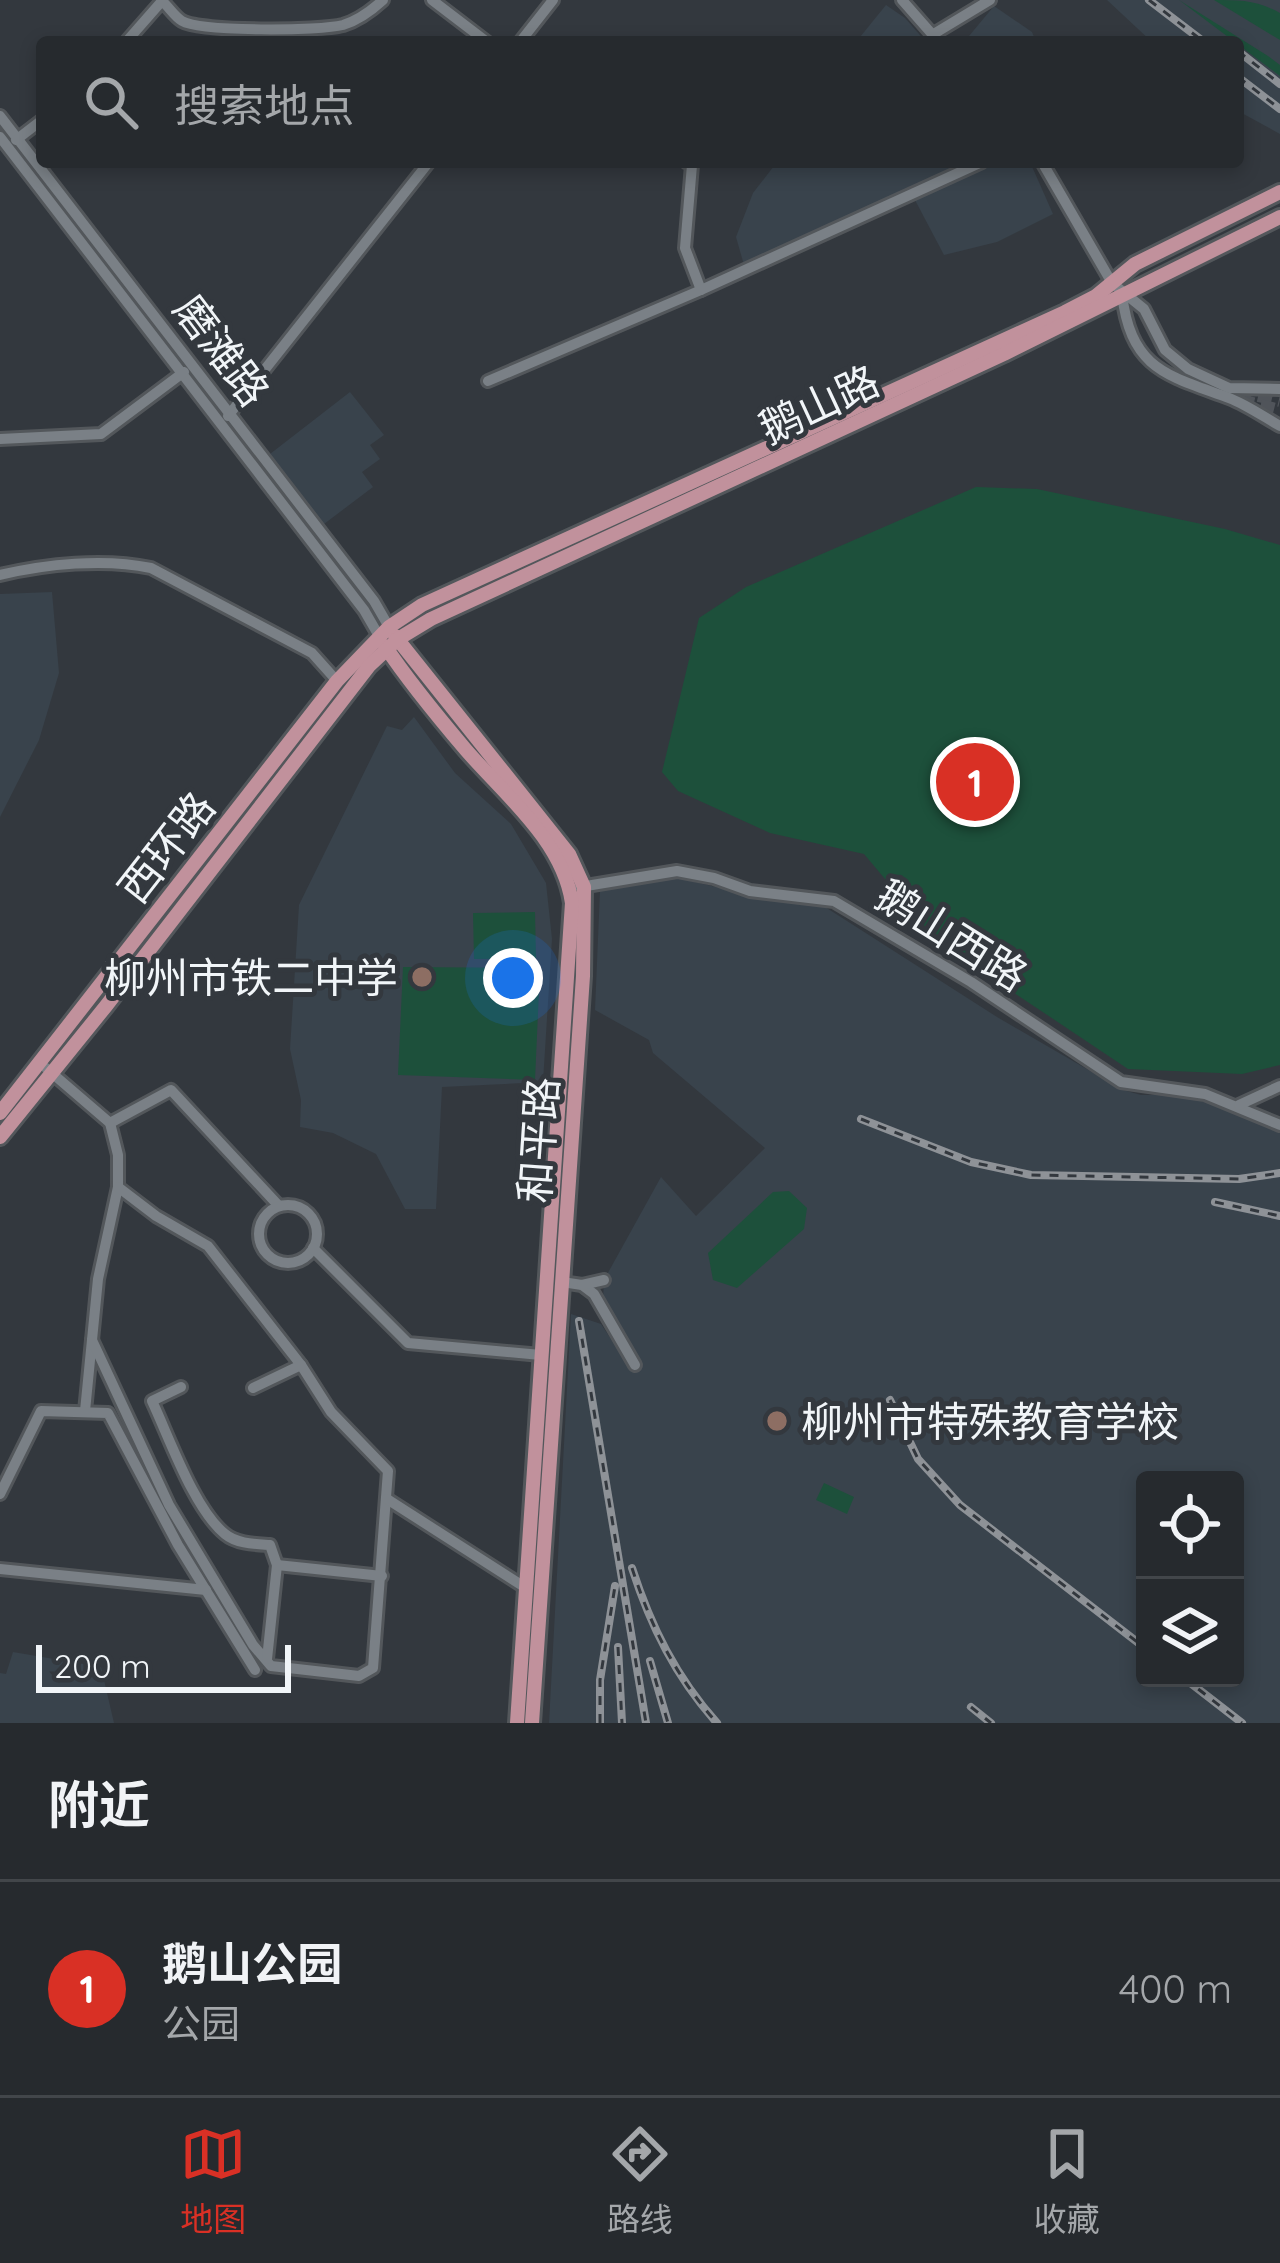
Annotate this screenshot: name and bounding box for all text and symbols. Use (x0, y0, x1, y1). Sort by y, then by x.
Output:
search box (36, 36, 1244, 168)
icon: search (78, 69, 144, 135)
text: 搜索地点 (174, 77, 354, 133)
street label: 磨滩路 (163, 284, 281, 416)
street label: 鹅山路 (751, 353, 887, 455)
pin: 1 (936, 737, 1014, 827)
street label: 西环路 (106, 781, 226, 913)
street label: 鹅山西路 (867, 868, 1037, 1002)
your location (483, 948, 543, 1008)
place label: 柳州市铁二中学 (104, 951, 398, 1004)
marker: 柳州市铁二中学 (409, 964, 435, 990)
street label: 和平路 (507, 1075, 569, 1205)
place label: 柳州市特殊教育学校 (801, 1395, 1179, 1448)
marker: 柳州市特殊教育学校 (764, 1408, 790, 1434)
map controls (1136, 1471, 1244, 1687)
button: locate (1136, 1471, 1244, 1579)
button: layers (1136, 1579, 1244, 1687)
scale bar (36, 1639, 291, 1692)
text: 200 m (54, 1645, 151, 1686)
text: 附近 (48, 1772, 150, 1836)
text: 鹅山公园 (162, 1935, 342, 1991)
text: 1 (79, 1964, 95, 2013)
text: 400 m (1119, 1964, 1232, 2013)
text: 公园 (162, 1999, 240, 2048)
tab: 地图 (180, 2121, 246, 2241)
tab: 路线 (607, 2121, 673, 2241)
tab: 收藏 (1034, 2121, 1100, 2241)

